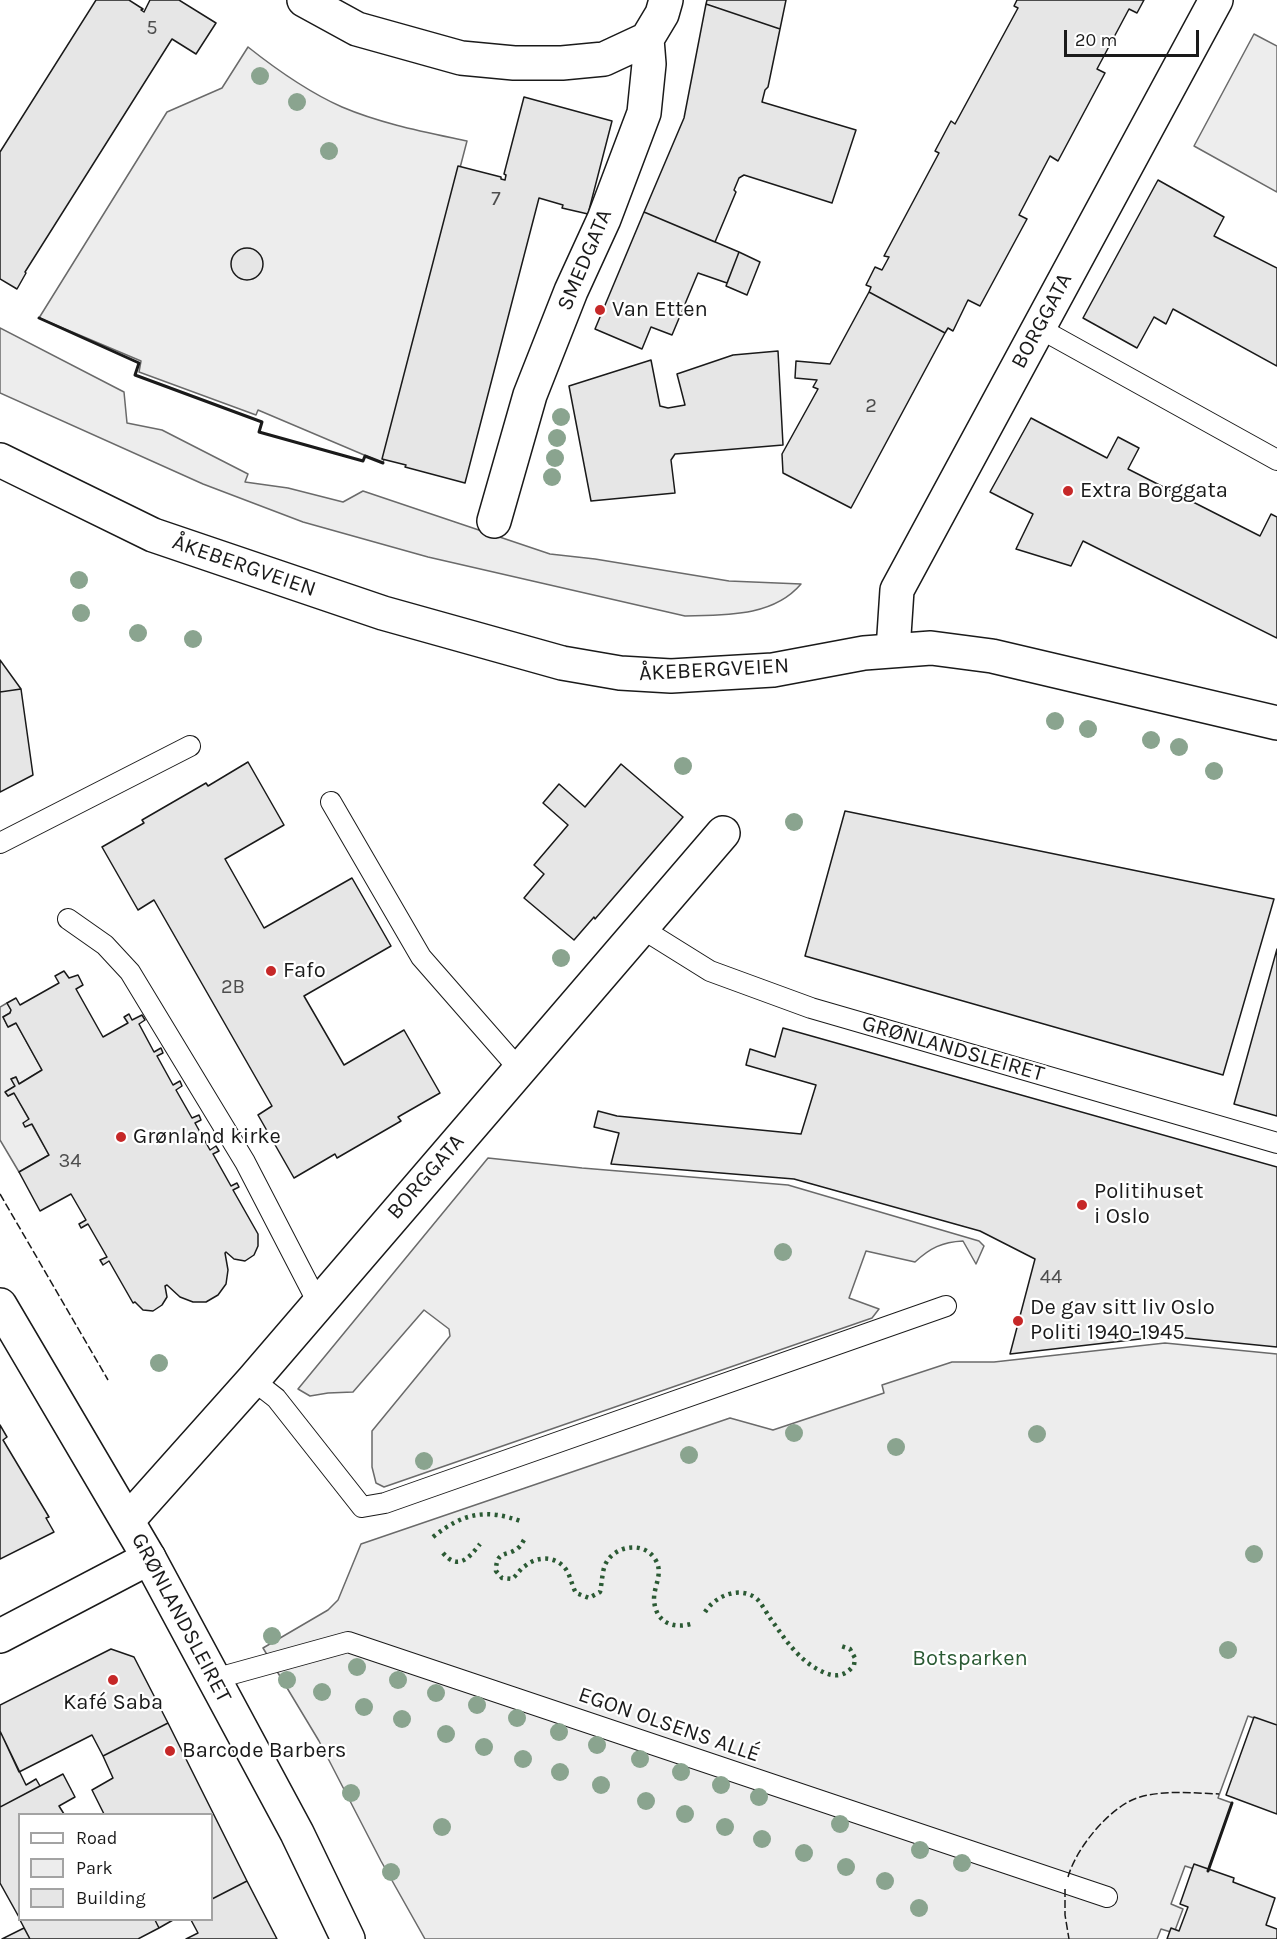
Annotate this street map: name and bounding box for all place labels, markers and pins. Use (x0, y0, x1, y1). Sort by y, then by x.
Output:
place label: Van Etten (612, 297, 708, 323)
marker: Van Etten (593, 303, 607, 317)
place label: Extra Borggata (1080, 478, 1228, 504)
marker: Extra Borggata (1061, 484, 1075, 498)
place label: Fafo (283, 958, 326, 984)
marker: Fafo (264, 964, 278, 978)
place label: Grønland kirke (133, 1124, 281, 1150)
marker: Grønland kirke (114, 1130, 128, 1144)
place label: Politihuset i Oslo (1094, 1179, 1203, 1230)
marker: Politihuset i Oslo (1075, 1198, 1089, 1212)
place label: De gav sitt liv Oslo Politi 1940-1945 (1030, 1295, 1215, 1346)
marker: De gav sitt liv Oslo Politi 1940-1945 (1011, 1314, 1025, 1328)
marker: Kafé Saba (106, 1673, 120, 1687)
place label: Kafé Saba (63, 1690, 163, 1716)
place label: Barcode Barbers (182, 1738, 346, 1764)
marker: Barcode Barbers (163, 1744, 177, 1758)

